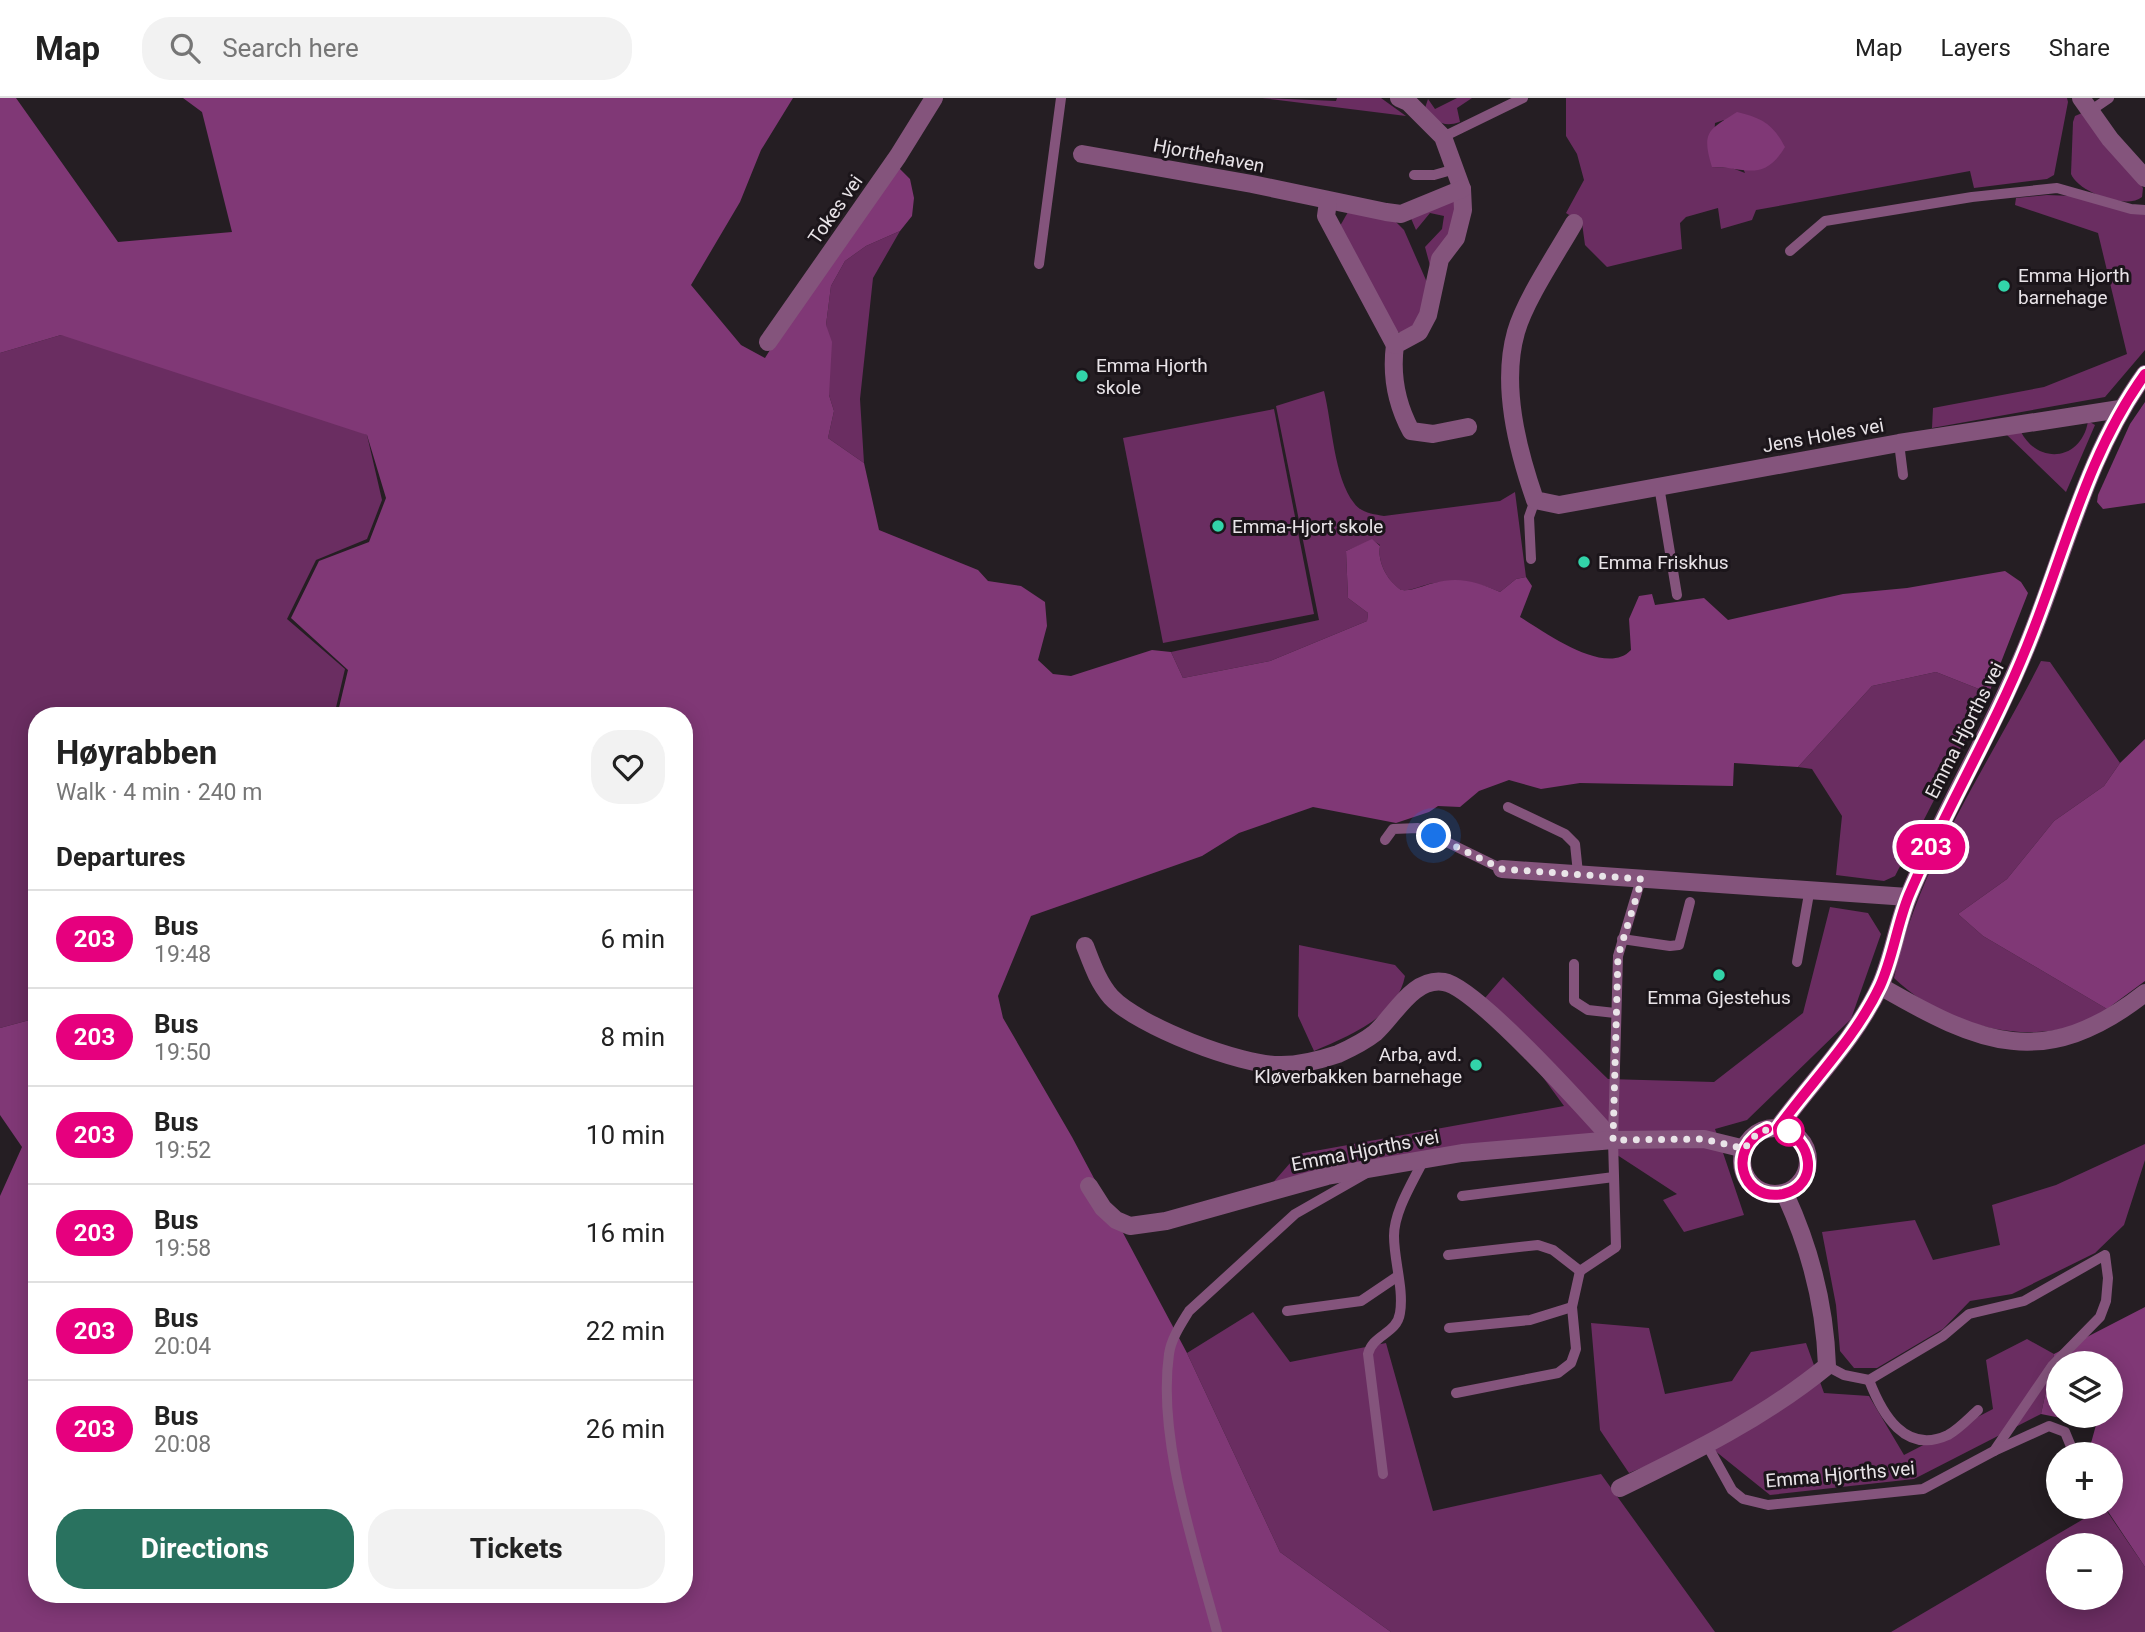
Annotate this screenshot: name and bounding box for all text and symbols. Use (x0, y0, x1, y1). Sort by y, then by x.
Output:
search box (142, 17, 632, 80)
text: Map (35, 29, 100, 68)
icon: search (166, 29, 204, 67)
text: Search here (222, 33, 359, 63)
text: Map (1855, 34, 1903, 62)
text: Layers (1941, 34, 2011, 62)
text: Share (2049, 34, 2110, 62)
street label: Hjorthehaven (1151, 133, 1267, 178)
street label: Tokes vei (803, 170, 868, 248)
place label: Emma Hjorth barnehage (2018, 264, 2130, 309)
marker: Emma Hjorth barnehage (1996, 278, 2012, 294)
place label: Emma Hjorth skole (1096, 354, 1208, 399)
marker: Emma Hjorth skole (1074, 368, 1090, 384)
street label: Jens Holes vei (1761, 413, 1886, 457)
place label: Emma-Hjort skole (1232, 515, 1383, 538)
marker: Emma-Hjort skole (1210, 518, 1226, 534)
place label: Emma Friskhus (1598, 551, 1729, 574)
marker: Emma Friskhus (1576, 554, 1592, 570)
street label: Emma Hjorths vei (1920, 658, 2009, 802)
button: heart (591, 730, 665, 804)
text: Høyrabben (56, 733, 217, 772)
text: Walk · 4 min · 240 m (56, 779, 262, 806)
your location (1416, 818, 1451, 853)
line badge: 203 (1891, 824, 1971, 870)
text: 203 (1910, 833, 1952, 861)
text: Departures (56, 842, 186, 872)
text: Bus (154, 911, 199, 941)
text: 6 min (600, 924, 665, 954)
text: 203 (74, 925, 115, 953)
text: 19:48 (154, 941, 211, 968)
marker: Emma Gjestehus (1711, 967, 1727, 983)
place label: Emma Gjestehus (1647, 986, 1791, 1009)
text: Bus (154, 1009, 199, 1039)
text: 8 min (600, 1022, 665, 1052)
text: 203 (74, 1023, 115, 1051)
text: 19:50 (154, 1039, 211, 1066)
place label: Arba, avd. Kløverbakken barnehage (1254, 1043, 1462, 1088)
marker: Arba, avd. Kløverbakken barnehage (1468, 1057, 1484, 1073)
text: Bus (154, 1107, 199, 1137)
unlabelled marker (1774, 1116, 1804, 1146)
text: 10 min (586, 1120, 665, 1150)
text: 203 (74, 1121, 115, 1149)
street label: Emma Hjorths vei (1289, 1125, 1441, 1176)
text: 19:52 (154, 1137, 211, 1164)
text: Bus (154, 1205, 199, 1235)
text: 16 min (586, 1218, 665, 1248)
text: 203 (74, 1219, 115, 1247)
text: 19:58 (154, 1235, 211, 1262)
text: Bus (154, 1303, 199, 1333)
text: 22 min (586, 1316, 665, 1346)
text: 203 (74, 1317, 115, 1345)
text: 20:04 (154, 1333, 211, 1360)
map controls (2046, 1351, 2123, 1610)
button: layers (2046, 1351, 2123, 1428)
text: Bus (154, 1401, 199, 1431)
text: 26 min (586, 1414, 665, 1444)
text: 203 (74, 1415, 115, 1443)
text: 20:08 (154, 1431, 211, 1458)
button: + (2046, 1442, 2123, 1519)
street label: Emma Hjorths vei (1764, 1457, 1916, 1492)
button: Directions (56, 1509, 354, 1589)
button: Tickets (368, 1509, 665, 1589)
button: − (2046, 1533, 2123, 1610)

